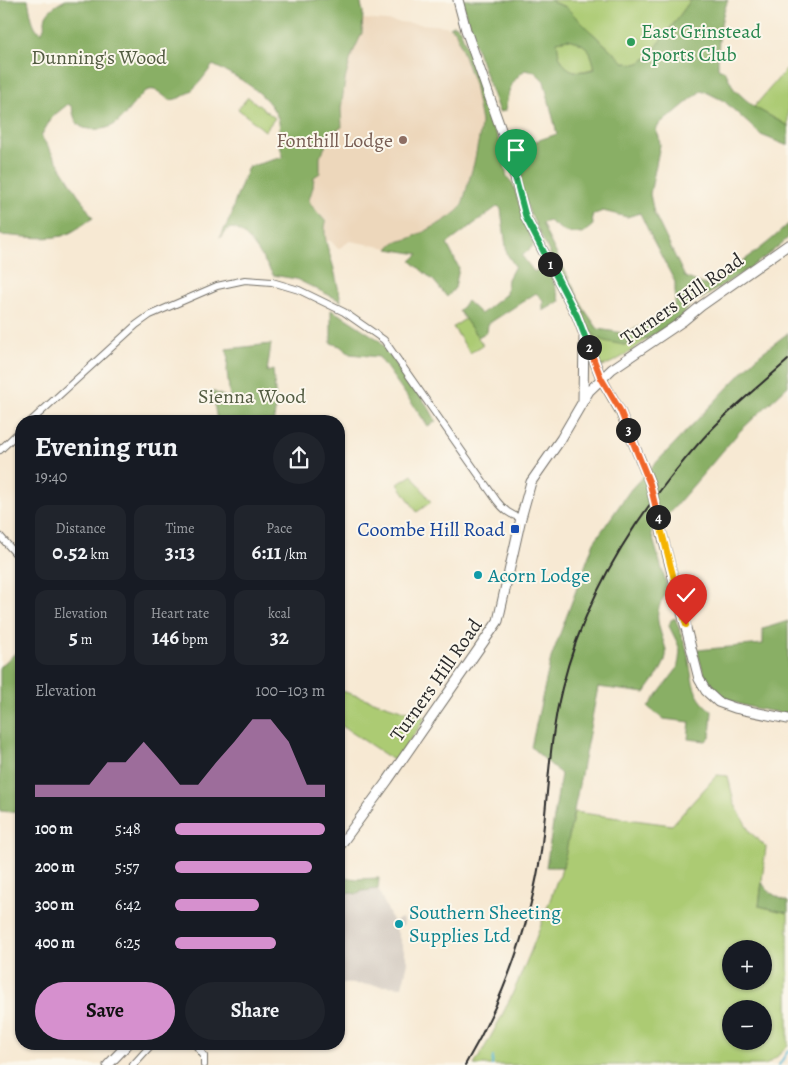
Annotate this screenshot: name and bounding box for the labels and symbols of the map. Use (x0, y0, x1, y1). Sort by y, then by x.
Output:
place label: East Grinstead Sports Club (641, 18, 761, 68)
marker: East Grinstead Sports Club (625, 36, 637, 48)
park label: Dunning's Wood (31, 44, 167, 71)
place label: Fonthill Lodge (276, 127, 393, 154)
pin (495, 129, 537, 180)
marker: Fonthill Lodge (397, 134, 409, 146)
street label: Turners Hill Road (615, 246, 749, 351)
pin: 1 (538, 252, 562, 276)
pin: 2 (576, 334, 602, 360)
park label: Sienna Wood (198, 383, 306, 410)
pin: 3 (616, 418, 640, 442)
pin: 4 (646, 504, 670, 530)
place label: Coombe Hill Road (357, 516, 505, 543)
marker: Coombe Hill Road (509, 523, 521, 535)
place label: Acorn Lodge (487, 562, 590, 589)
marker: Acorn Lodge (472, 569, 484, 581)
pin (665, 574, 707, 625)
street label: Turners Hill Road (384, 613, 489, 747)
place label: Southern Sheeting Supplies Ltd (409, 899, 561, 949)
marker: Southern Sheeting Supplies Ltd (393, 918, 405, 930)

